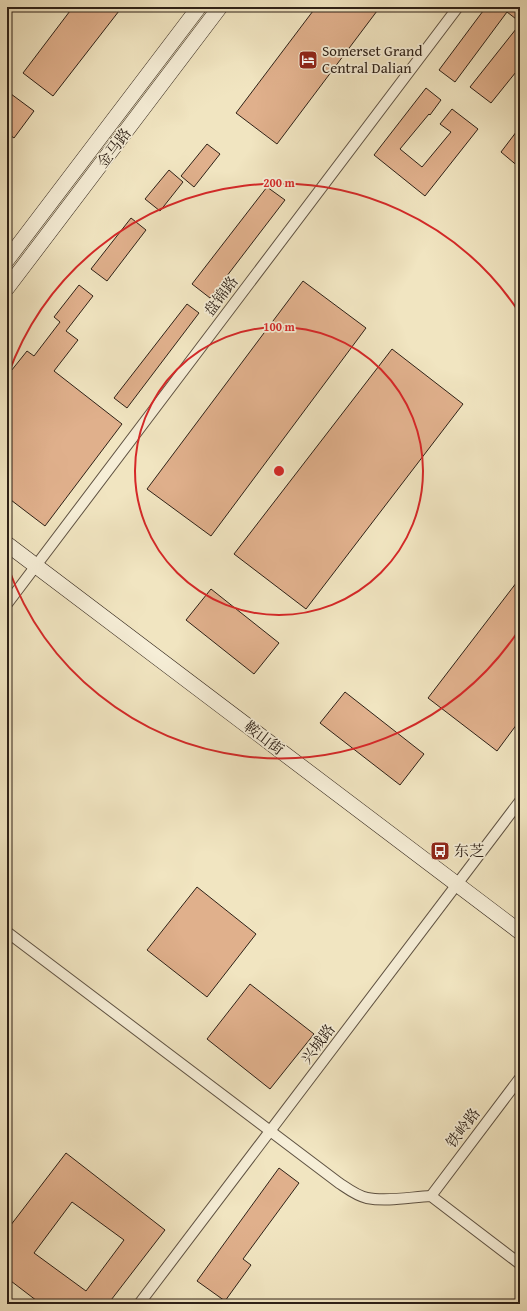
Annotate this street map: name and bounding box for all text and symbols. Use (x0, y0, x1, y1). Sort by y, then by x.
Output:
place label: Somerset Grand Central Dalian (322, 40, 422, 78)
hotel icon: Somerset Grand Central Dalian (297, 49, 319, 71)
street label: 金马路 (92, 123, 136, 172)
text: 200 m (263, 174, 296, 191)
street label: 盘锦路 (199, 271, 243, 320)
text: 100 m (263, 318, 296, 335)
centre of rings (272, 464, 286, 478)
street label: 鞍山街 (240, 716, 289, 760)
bus stop icon: 东芝 (429, 840, 451, 862)
place label: 东芝 (454, 840, 484, 861)
street label: 兴城路 (296, 1019, 340, 1068)
street label: 铁岭路 (441, 1103, 485, 1152)

